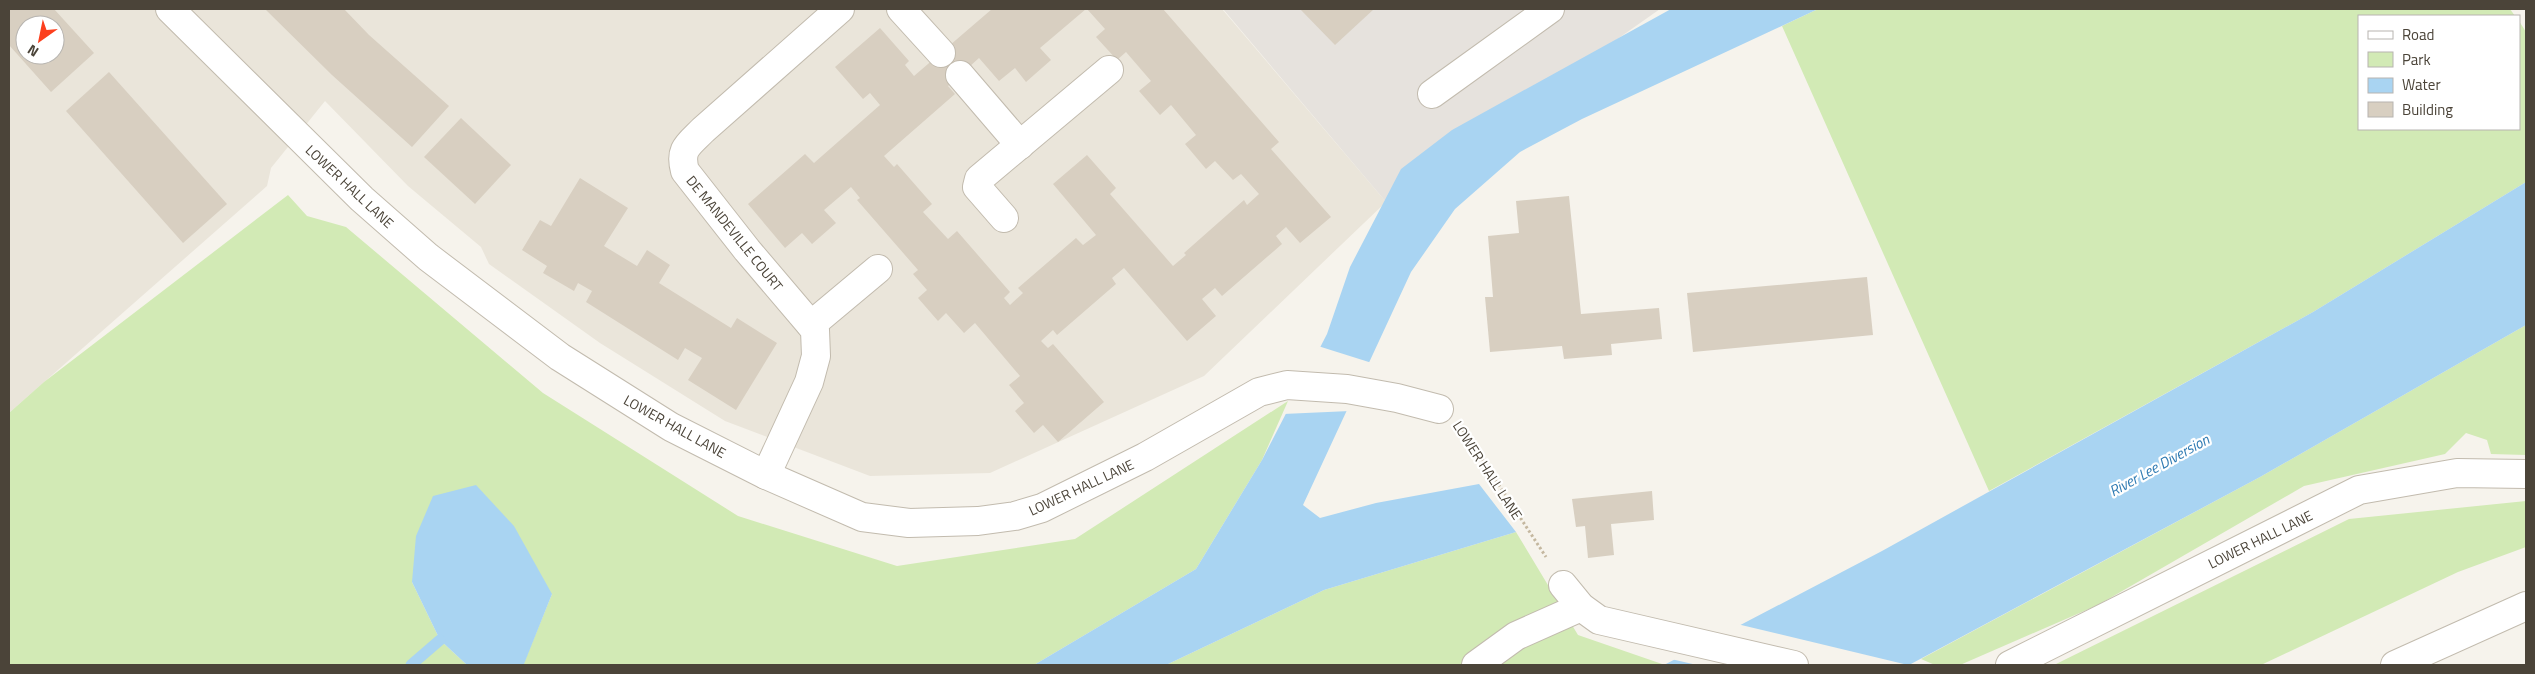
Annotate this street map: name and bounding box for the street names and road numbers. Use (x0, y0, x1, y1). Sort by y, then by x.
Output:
street label: LOWER HALL LANE (301, 139, 399, 233)
street label: DE MANDEVILLE COURT (682, 171, 789, 296)
street label: LOWER HALL LANE (620, 389, 730, 463)
street label: LOWER HALL LANE (1448, 416, 1528, 524)
street label: LOWER HALL LANE (1025, 453, 1137, 521)
street label: LOWER HALL LANE (2204, 504, 2316, 573)

